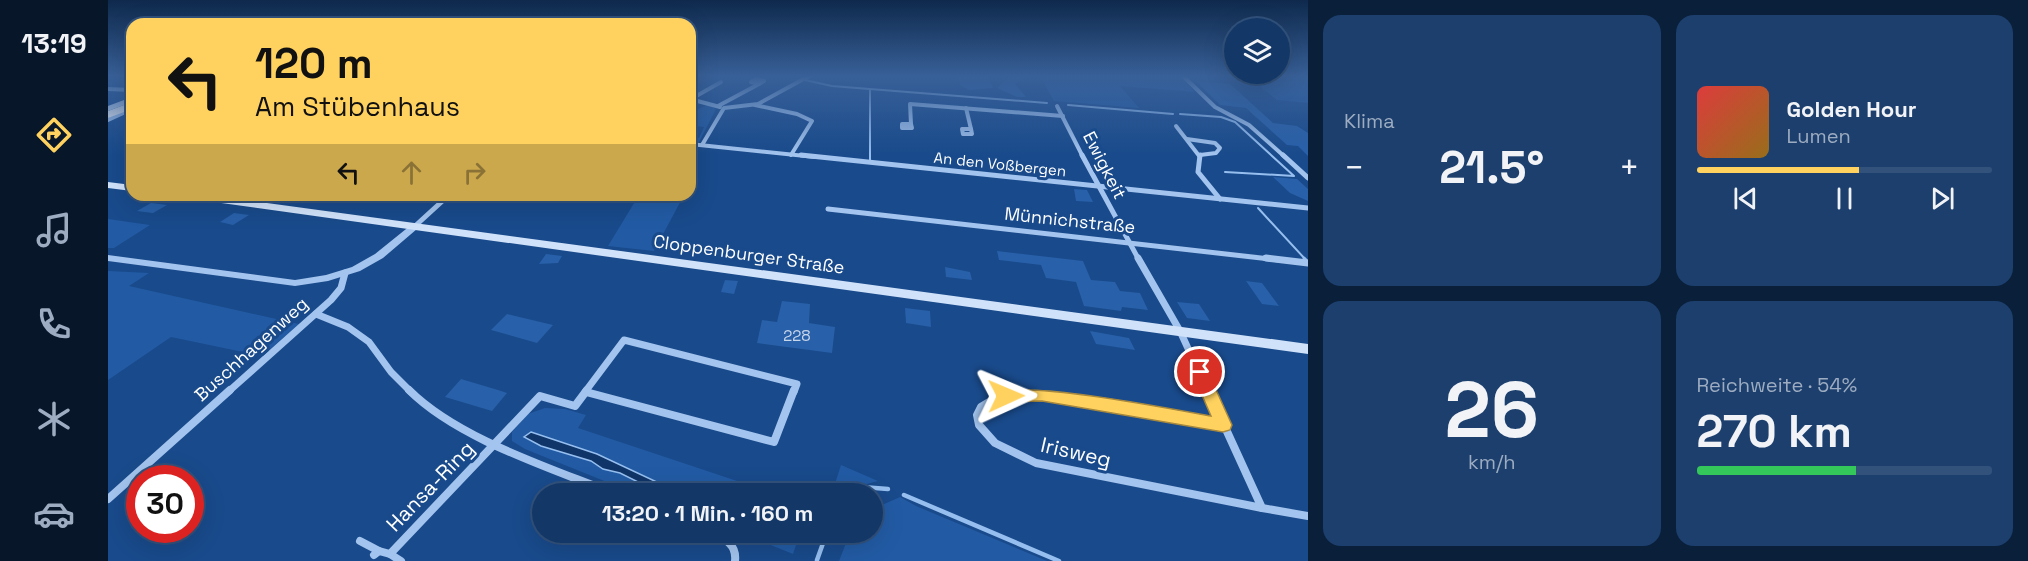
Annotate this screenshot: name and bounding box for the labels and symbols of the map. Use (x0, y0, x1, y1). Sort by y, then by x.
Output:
street label: Ewigkeit (1078, 127, 1132, 203)
street label: An den Voßbergen (933, 148, 1067, 180)
street label: Münnichstraße (1004, 202, 1136, 238)
street label: Cloppenburger Straße (652, 229, 846, 279)
street label: Buschhagenweg (189, 292, 313, 406)
house number: 228 (783, 326, 811, 345)
pin (1174, 346, 1225, 397)
position arrow (974, 364, 1038, 428)
street label: Irisweg (1038, 431, 1114, 473)
street label: Hansa-Ring (380, 435, 480, 537)
speed limit sign: 30 (126, 465, 204, 543)

